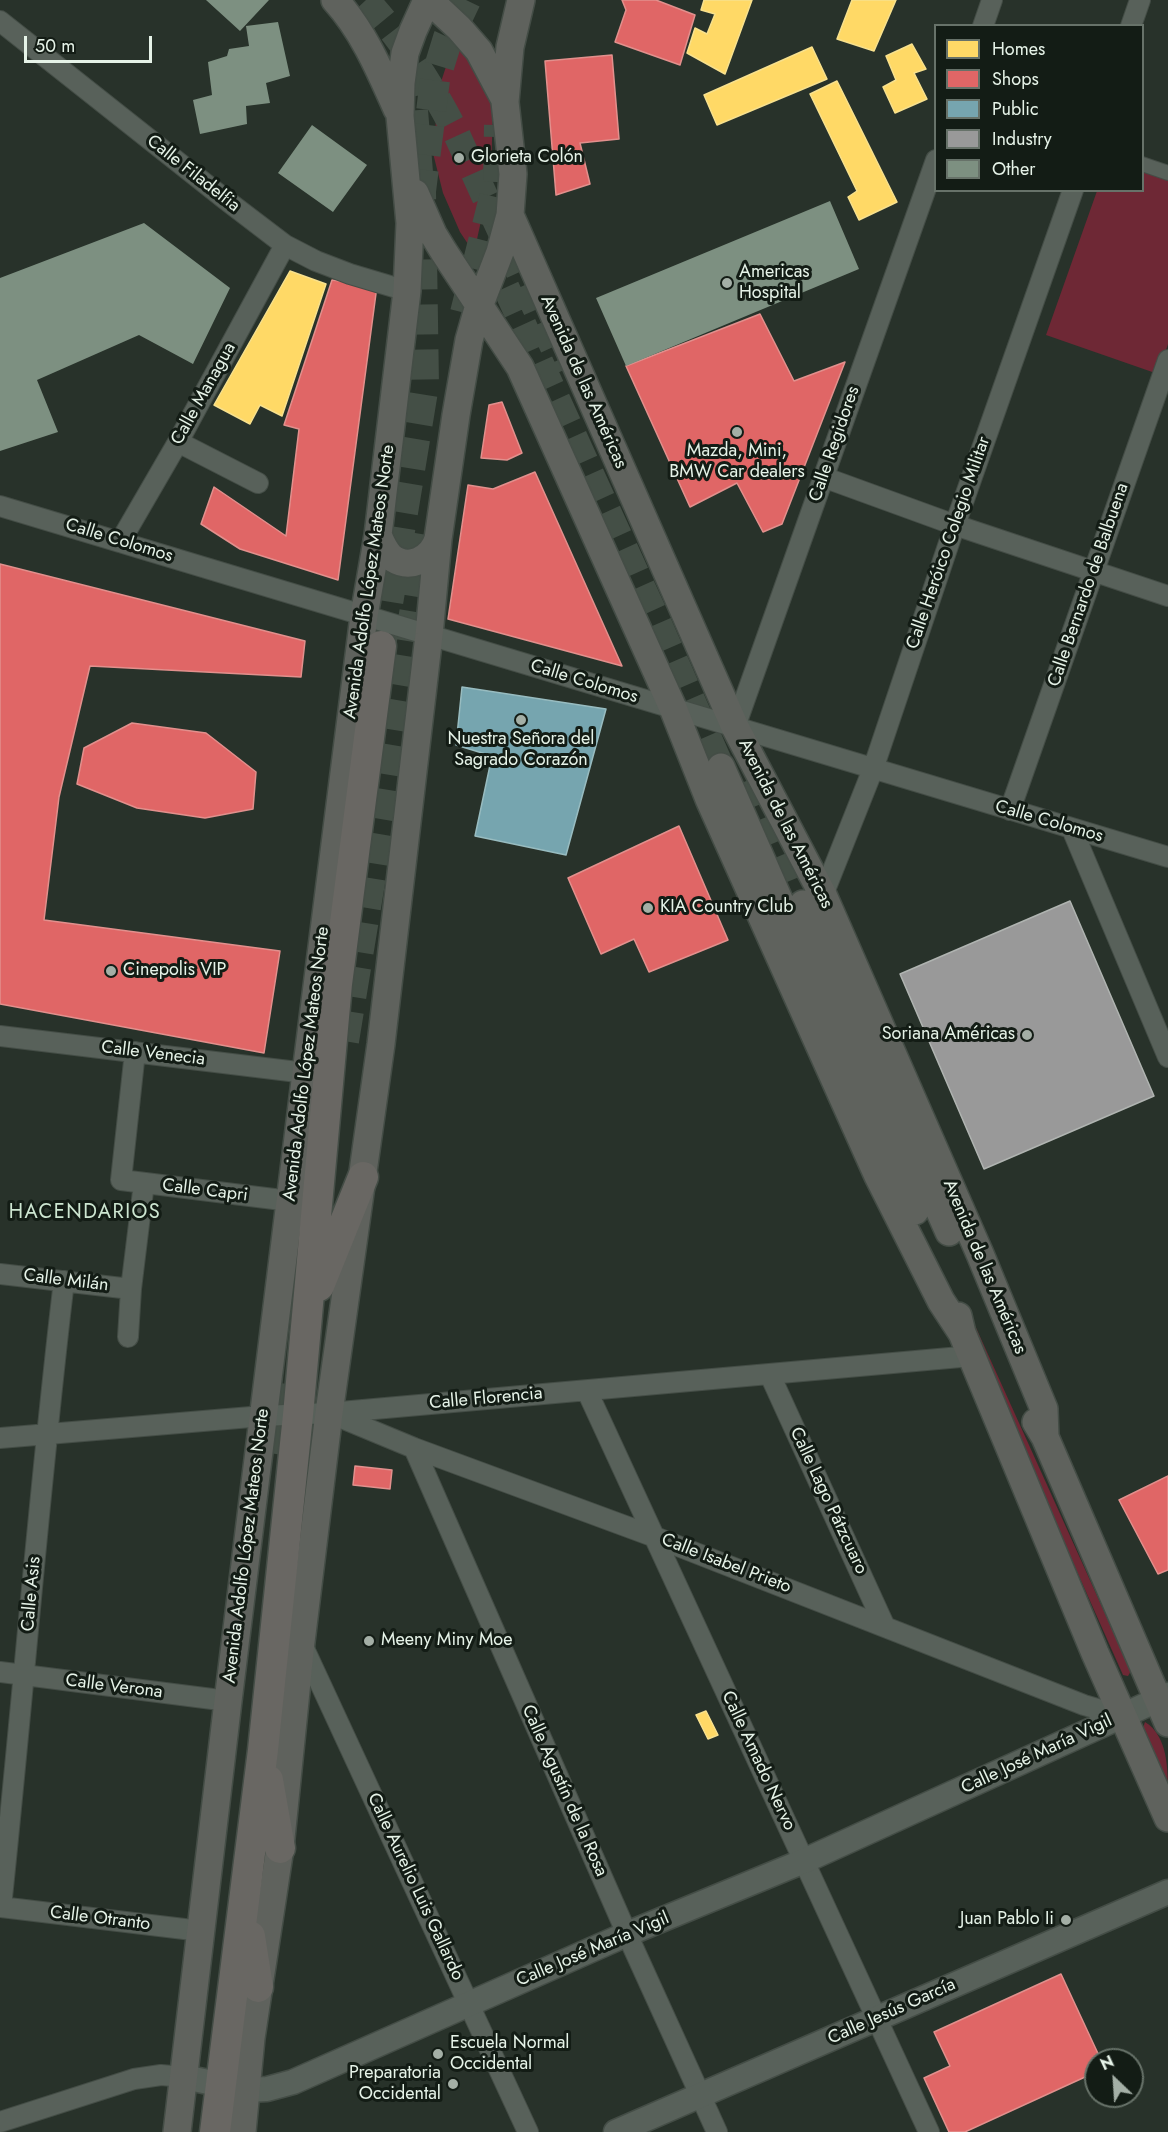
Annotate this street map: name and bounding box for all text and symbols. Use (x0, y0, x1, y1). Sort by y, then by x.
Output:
scale bar (27, 24, 154, 62)
legend (934, 24, 1144, 192)
text: 50 m (35, 33, 75, 59)
text: Homes (992, 36, 1045, 62)
text: Shops (992, 66, 1039, 92)
text: Public (992, 96, 1039, 122)
text: Industry (992, 126, 1052, 152)
street label: Calle Filadelfia (142, 131, 244, 217)
place label: Glorieta Colón (471, 147, 583, 169)
marker: Glorieta Colón (452, 151, 466, 165)
text: Other (992, 156, 1035, 182)
place label: Americas Hospital (739, 262, 810, 304)
marker: Americas Hospital (720, 276, 734, 290)
street label: Avenida de las Américas (535, 292, 631, 472)
street label: Calle Managua (167, 339, 241, 449)
street label: Calle Regidores (805, 383, 865, 505)
marker: Mazda, Mini, BMW Car dealers (730, 425, 744, 439)
street label: Calle Heróico Colegio Militar (902, 434, 996, 652)
place label: Mazda, Mini, BMW Car dealers (669, 441, 805, 484)
street label: Avenida Adolfo López Mateos Norte (340, 444, 400, 720)
street label: Calle Bernardo de Balbuena (1044, 480, 1134, 690)
street label: Calle Colomos (63, 514, 175, 568)
street label: Calle Colomos (528, 655, 640, 709)
marker: Nuestra Señora del Sagrado Corazón (514, 713, 528, 727)
place label: Nuestra Señora del Sagrado Corazón (448, 729, 594, 771)
street label: Avenida de las Américas (733, 736, 837, 912)
street label: Calle Colomos (993, 796, 1105, 848)
place label: KIA Country Club (660, 897, 793, 919)
marker: KIA Country Club (641, 901, 655, 915)
street label: Avenida Adolfo López Mateos Norte (279, 925, 335, 1203)
place label: Cinepolis VIP (123, 960, 226, 982)
marker: Cinepolis VIP (104, 964, 118, 978)
place label: Soriana Américas (882, 1024, 1015, 1046)
marker: Soriana Américas (1020, 1028, 1034, 1042)
street label: Calle Venecia (100, 1037, 206, 1071)
street label: Calle Capri (161, 1175, 249, 1207)
street label: Avenida de las Américas (937, 1177, 1031, 1357)
district label: HACENDARIOS (9, 1201, 161, 1225)
street label: Calle Milán (22, 1265, 110, 1297)
street label: Calle Florencia (429, 1383, 543, 1415)
street label: Avenida Adolfo López Mateos Norte (219, 1407, 275, 1685)
street label: Calle Lago Pátzcuaro (784, 1424, 872, 1578)
street label: Calle Isabel Prieto (658, 1529, 794, 1599)
street label: Calle Asis (18, 1556, 46, 1632)
place label: Meeny Miny Moe (381, 1630, 512, 1652)
marker: Meeny Miny Moe (362, 1634, 376, 1648)
street label: Calle Verona (64, 1670, 164, 1704)
street label: Calle Amado Nervo (716, 1688, 800, 1834)
street label: Calle Agustín de la Rosa (516, 1702, 612, 1880)
street label: Calle José María Vigil (958, 1711, 1116, 1799)
street label: Calle Aurelio Luis Gallardo (362, 1790, 468, 1984)
street label: Calle Otranto (49, 1902, 151, 1936)
street label: Calle José María Vigil (513, 1908, 673, 1992)
place label: Juan Pablo Ii (960, 1909, 1054, 1931)
marker: Juan Pablo Ii (1059, 1913, 1073, 1927)
street label: Calle Jesús García (825, 1974, 959, 2050)
place label: Escuela Normal Occidental (450, 2033, 569, 2076)
marker: Escuela Normal Occidental (431, 2047, 445, 2061)
north arrow (1084, 2048, 1144, 2108)
text: N (1096, 2050, 1118, 2076)
place label: Preparatoria Occidental (349, 2063, 441, 2106)
marker: Preparatoria Occidental (446, 2077, 460, 2091)

